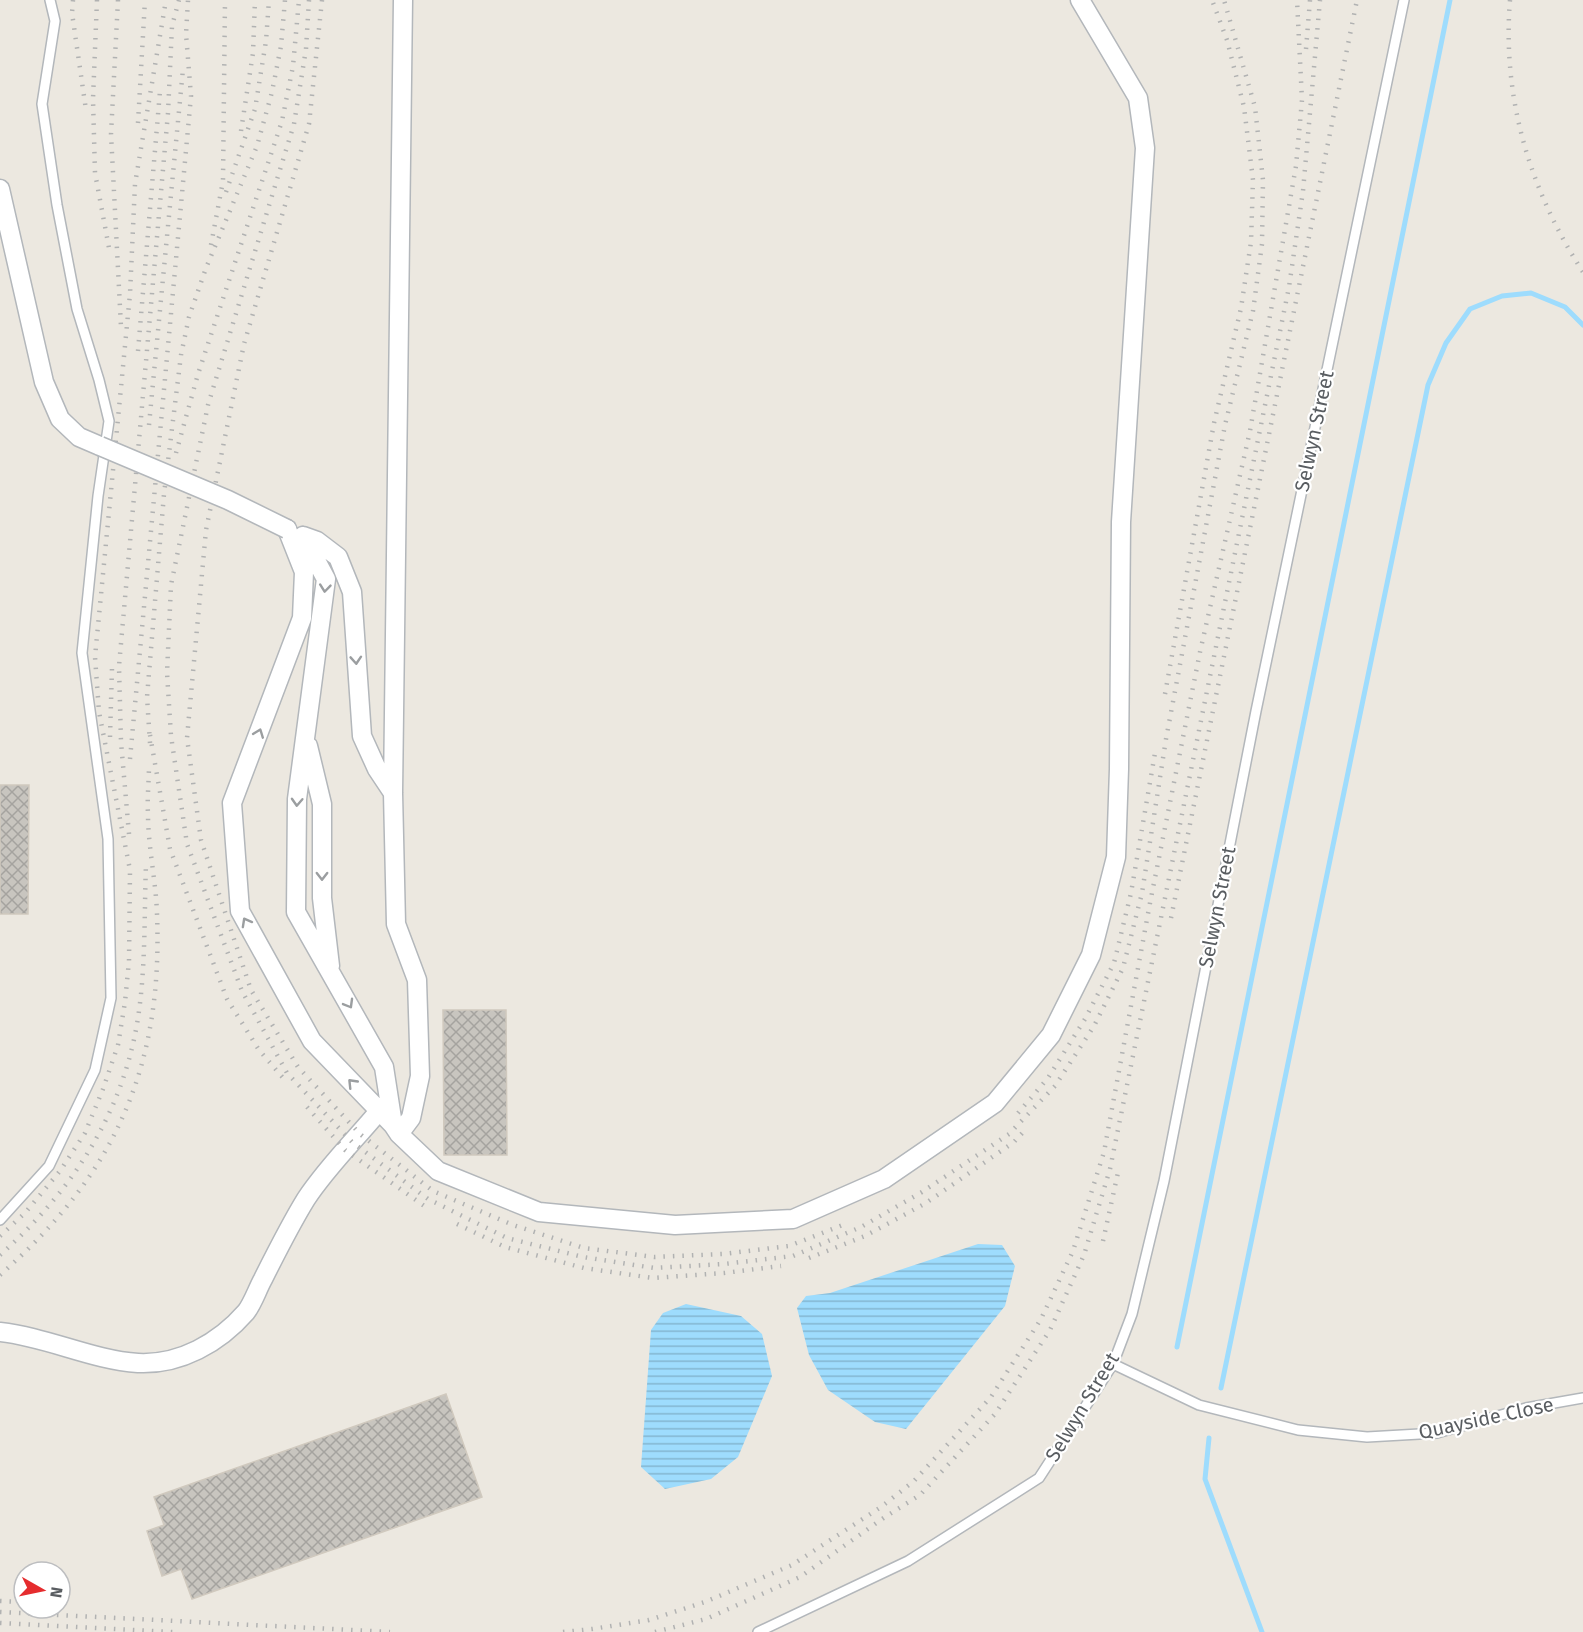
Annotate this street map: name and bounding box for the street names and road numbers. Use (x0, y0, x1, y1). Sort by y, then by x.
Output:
street label: Selwyn Street (1289, 368, 1339, 494)
street label: Selwyn Street (1193, 844, 1241, 970)
street label: Selwyn Street (1040, 1347, 1124, 1466)
street label: Quayside Close (1416, 1392, 1556, 1444)

